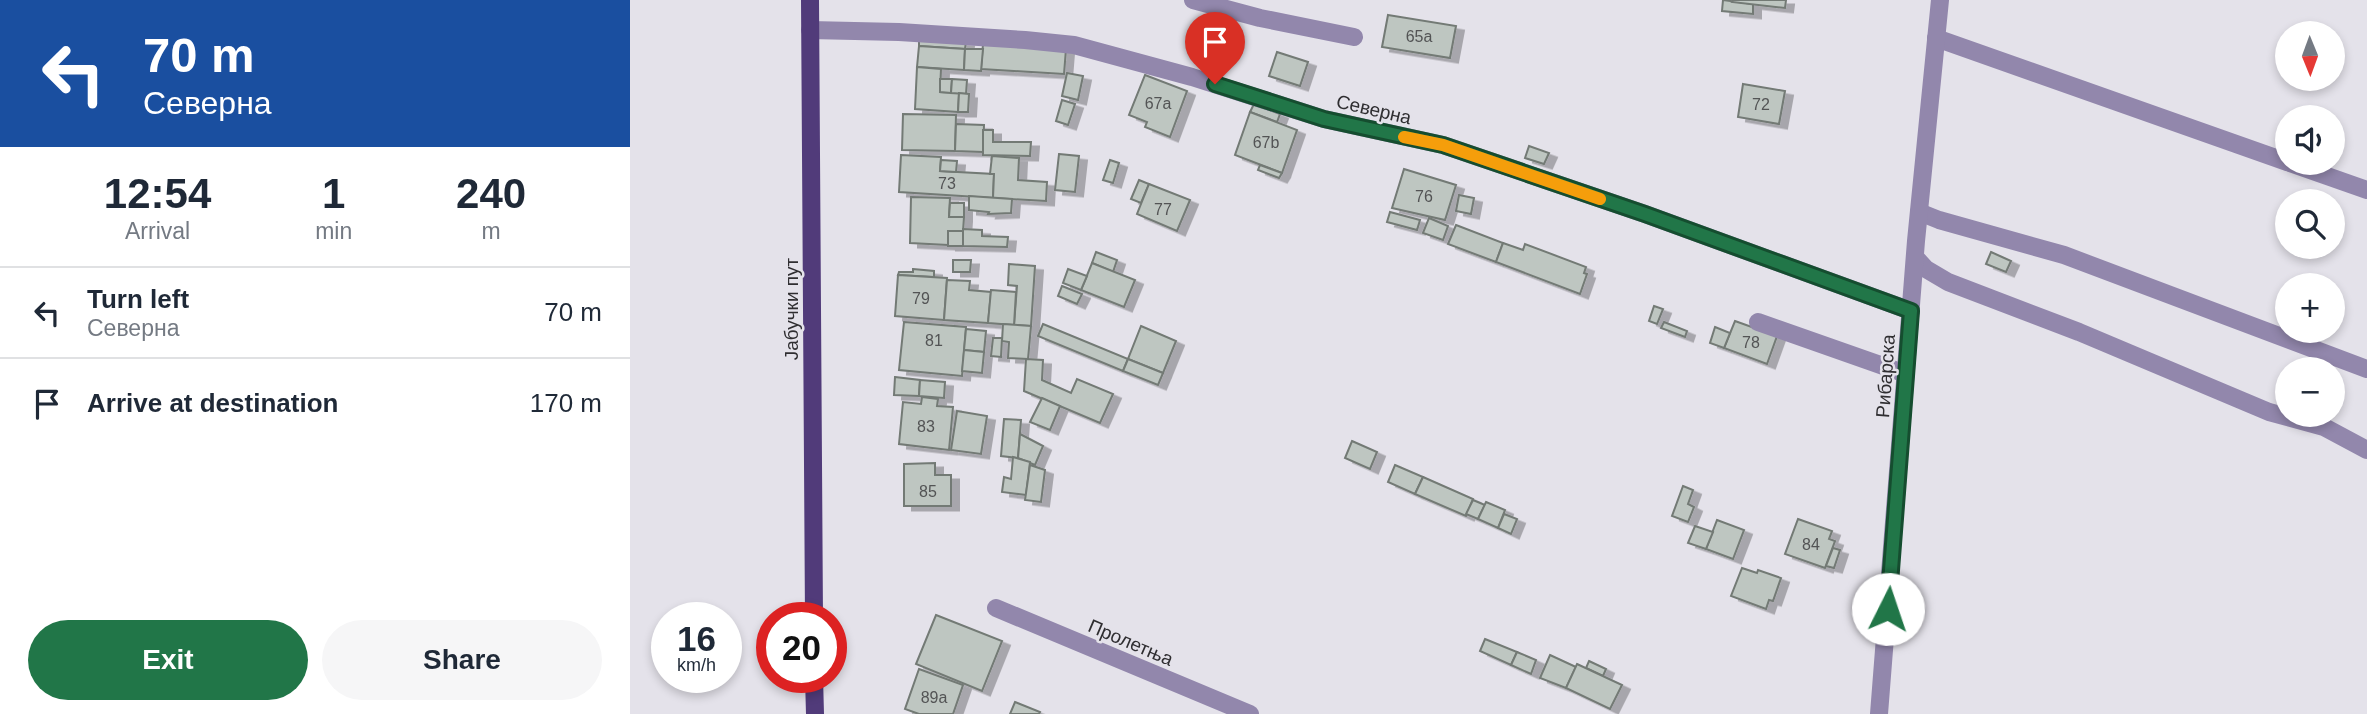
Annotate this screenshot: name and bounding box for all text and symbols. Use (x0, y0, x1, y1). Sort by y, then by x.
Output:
pin (1185, 12.0, 1245, 84)
north arrow (2275, 21, 2345, 91)
map controls (2275, 21, 2345, 427)
icon: arrive (1196, 23, 1234, 61)
icon: left (28, 28, 119, 119)
text: 70 m (143, 28, 255, 82)
house number: 65a (1406, 28, 1432, 45)
text: Северна (143, 85, 272, 121)
street label: Северна (1334, 91, 1414, 128)
house number: 67a (1145, 95, 1171, 112)
house number: 72 (1752, 96, 1770, 113)
button: sound (2275, 105, 2345, 175)
house number: 67b (1253, 134, 1279, 151)
text: 12:54 (104, 170, 211, 217)
text: 1 (322, 170, 345, 217)
text: 240 (456, 170, 526, 217)
house number: 73 (938, 175, 956, 192)
house number: 76 (1415, 188, 1433, 205)
button: search (2275, 189, 2345, 259)
house number: 77 (1154, 201, 1172, 218)
text: Arrival (125, 218, 190, 244)
text: min (315, 218, 352, 244)
text: m (482, 218, 501, 244)
street label: Јабучки пут (781, 257, 802, 360)
button: + (2275, 273, 2345, 343)
text: Turn left (87, 284, 189, 314)
house number: 79 (912, 290, 930, 307)
icon: left (28, 294, 66, 332)
text: 70 m (544, 297, 602, 327)
text: Северна (87, 315, 179, 341)
house number: 81 (925, 332, 943, 349)
street label: Рибарска (1872, 333, 1899, 419)
house number: 78 (1742, 334, 1760, 351)
button: − (2275, 357, 2345, 427)
icon: arrive (28, 385, 66, 423)
text: Arrive at destination (87, 388, 338, 418)
text: 170 m (530, 388, 602, 418)
house number: 83 (917, 418, 935, 435)
house number: 85 (919, 483, 937, 500)
house number: 84 (1802, 536, 1820, 553)
position arrow (1851, 572, 1925, 646)
speed limit sign: 20 (756, 602, 847, 693)
street label: Пролетња (1085, 615, 1177, 670)
text: 16 (677, 619, 716, 658)
button: Exit (28, 620, 308, 700)
button: Share (322, 620, 602, 700)
text: km/h (677, 655, 716, 675)
house number: 89a (921, 689, 947, 706)

